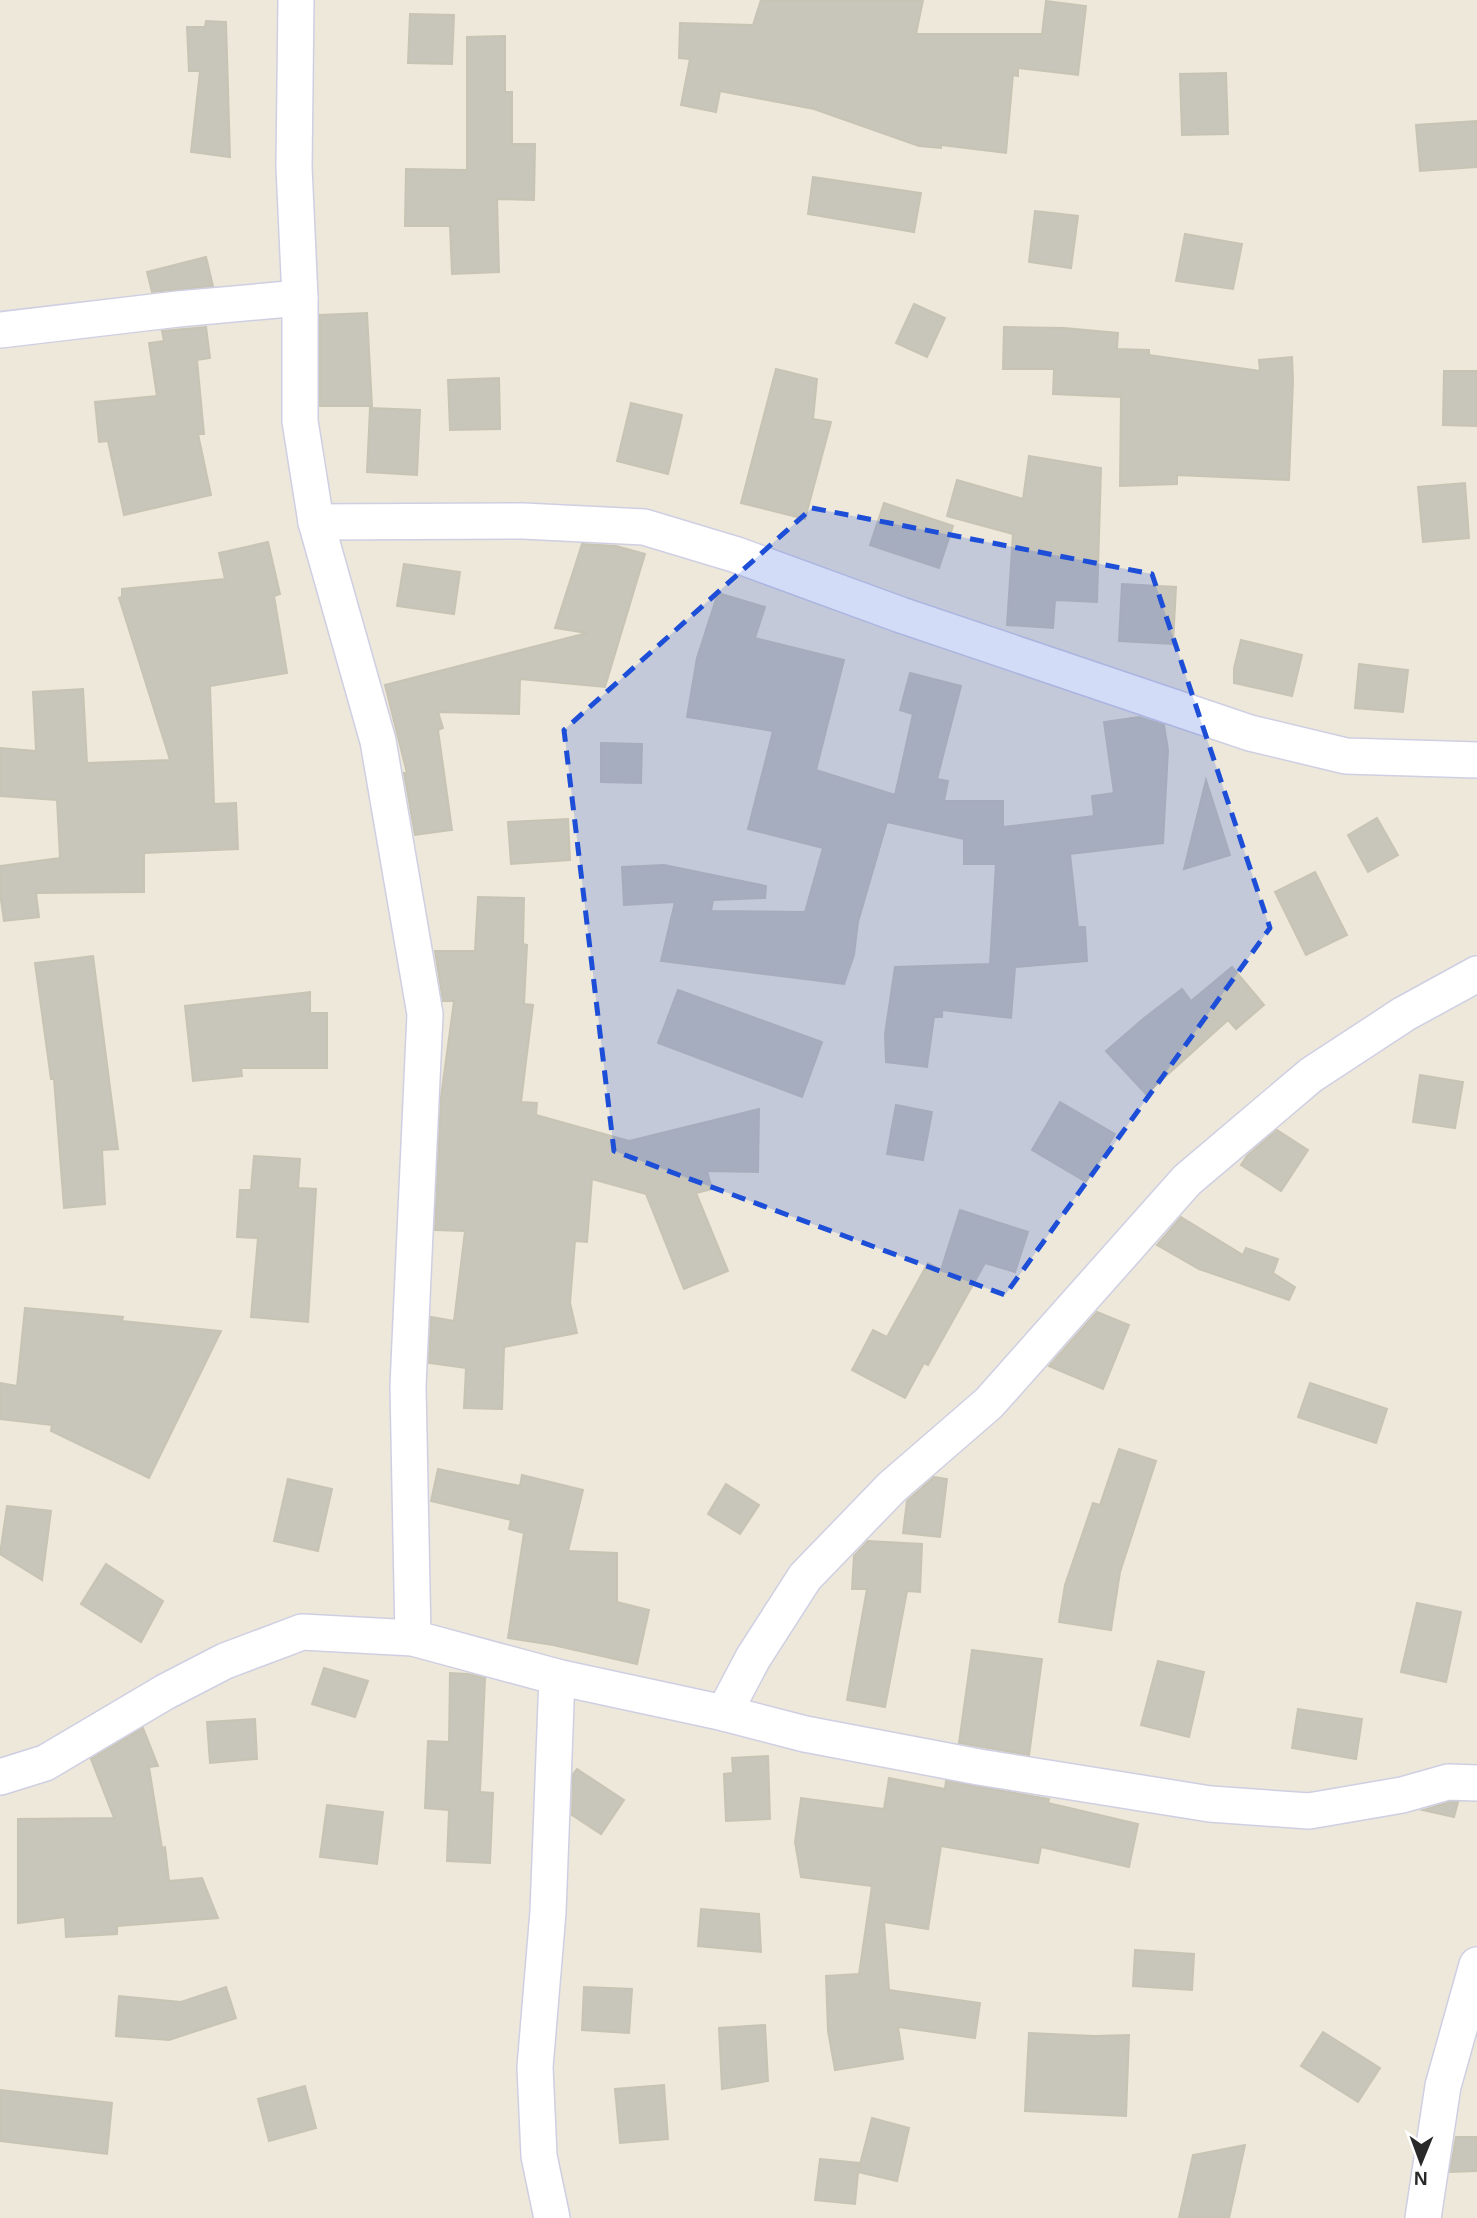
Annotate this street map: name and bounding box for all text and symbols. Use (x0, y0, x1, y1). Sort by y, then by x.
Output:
north arrow (1386, 2127, 1456, 2197)
text: N (1414, 2168, 1428, 2189)

